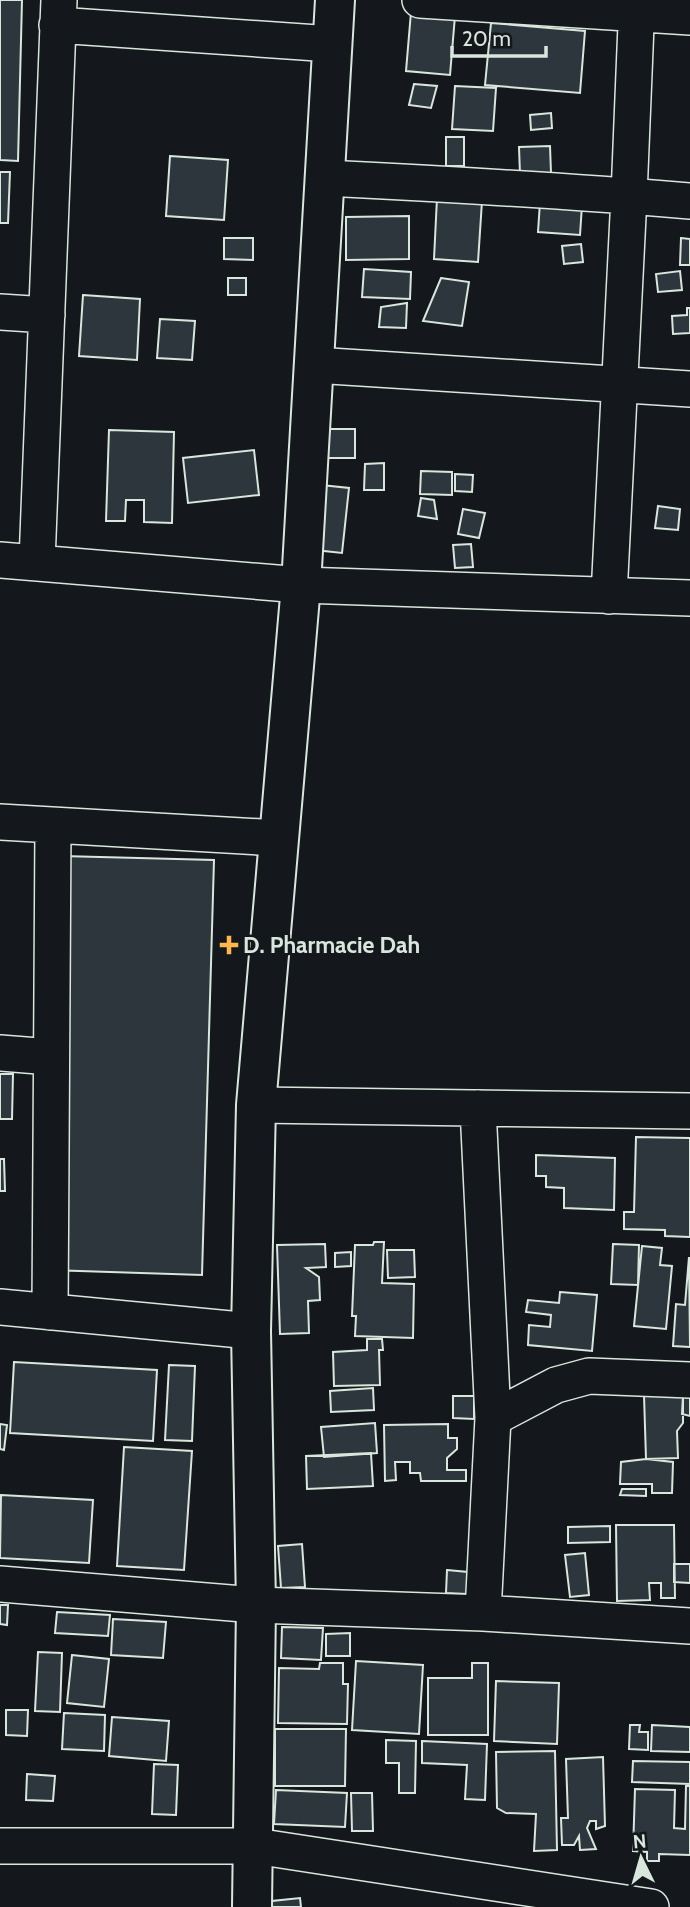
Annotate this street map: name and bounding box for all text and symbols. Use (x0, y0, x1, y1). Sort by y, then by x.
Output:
scale bar (452, 14, 546, 58)
text: 20 m (462, 26, 511, 51)
place label: D. Pharmacie Dah (243, 931, 420, 959)
marker: D. Pharmacie Dah (221, 937, 237, 953)
north arrow (606, 1823, 676, 1893)
text: N (632, 1830, 647, 1854)

